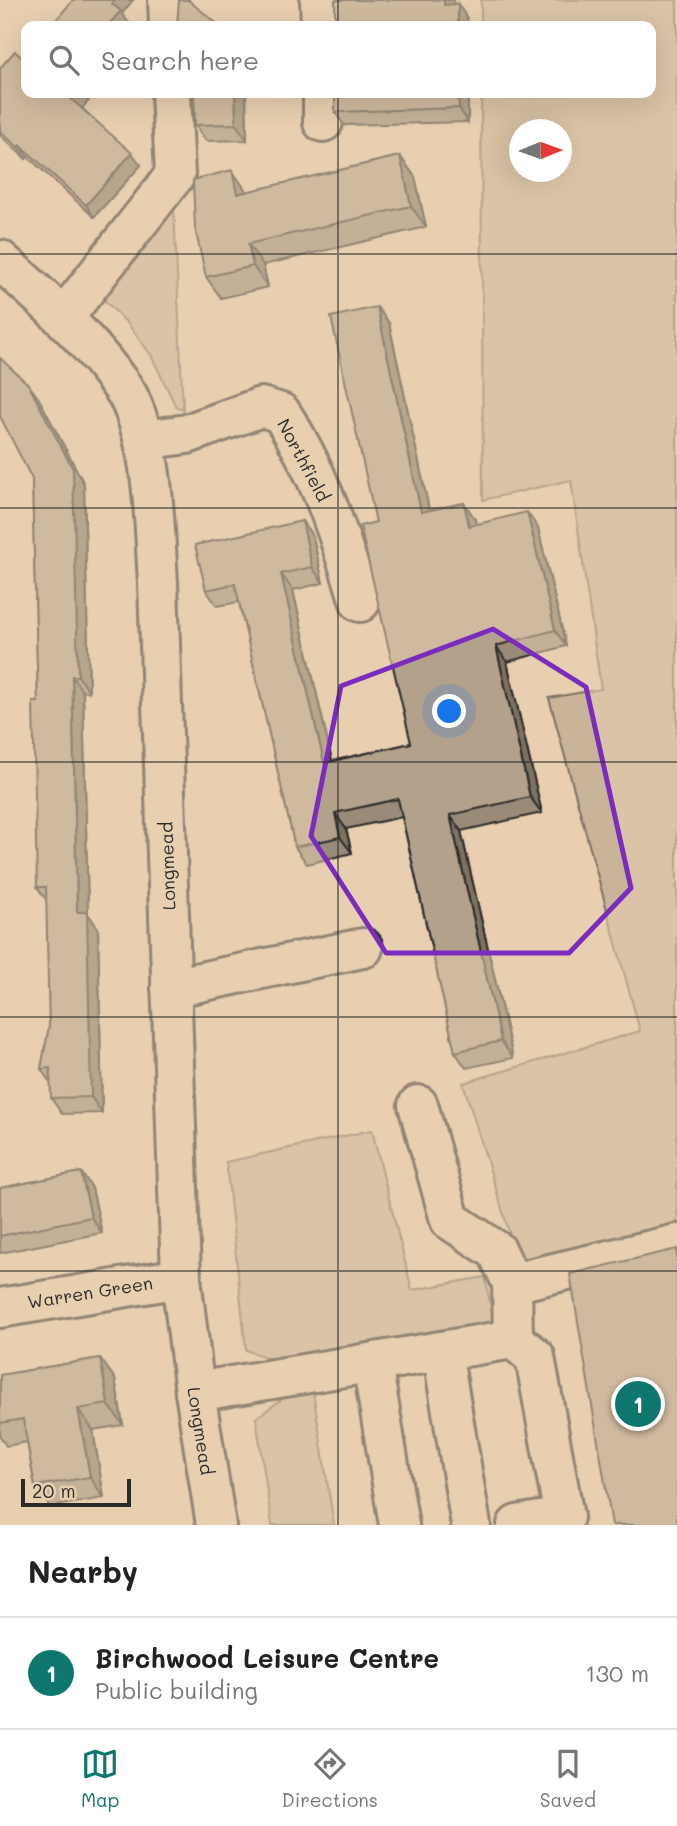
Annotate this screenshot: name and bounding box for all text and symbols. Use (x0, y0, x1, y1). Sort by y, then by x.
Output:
search box (21, 21, 656, 98)
icon: search (45, 41, 83, 79)
text: Search here (101, 43, 259, 77)
north arrow (509, 119, 572, 182)
street label: Northfield (272, 414, 336, 506)
your location (432, 694, 466, 728)
street label: Longmead (153, 821, 181, 911)
street label: Warren Green (26, 1270, 154, 1314)
pin: 1 (615, 1378, 661, 1430)
street label: Longmead (182, 1385, 220, 1477)
scale bar (21, 1476, 131, 1508)
text: 20 m (32, 1478, 76, 1503)
text: Nearby (28, 1551, 138, 1591)
text: Birchwood Leisure Centre (95, 1641, 439, 1675)
text: 1 (46, 1658, 56, 1688)
text: 130 m (585, 1658, 649, 1688)
text: Public building (95, 1675, 258, 1705)
tab: Map (81, 1745, 120, 1812)
tab: Directions (281, 1745, 378, 1812)
tab: Saved (540, 1745, 596, 1812)

